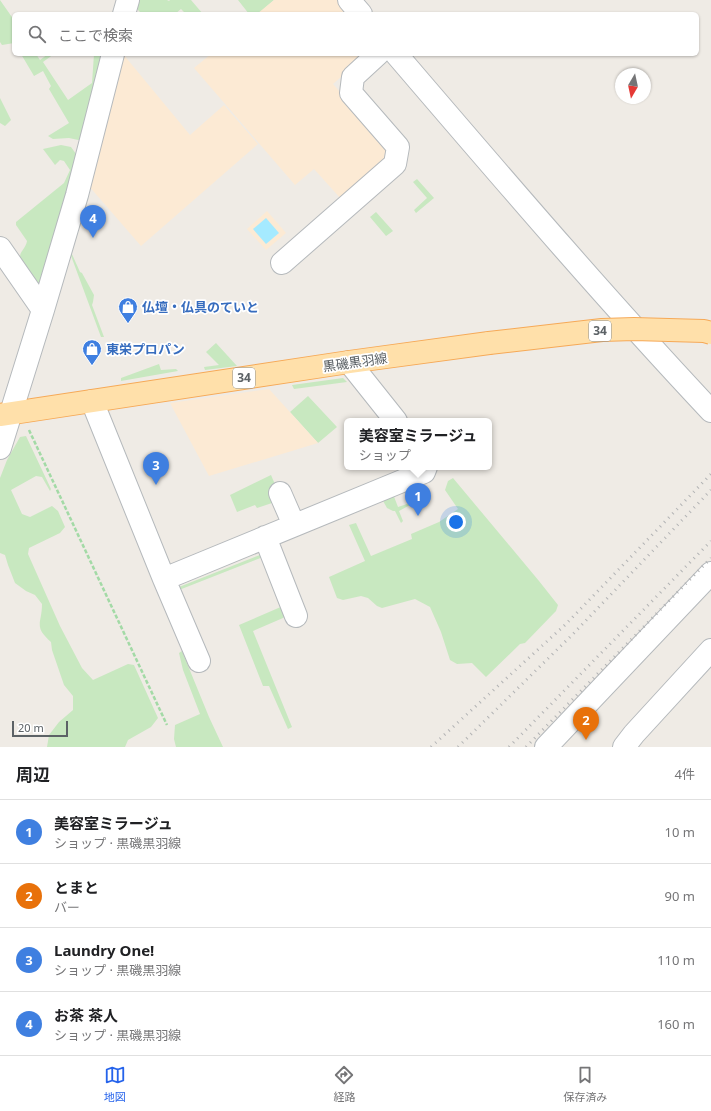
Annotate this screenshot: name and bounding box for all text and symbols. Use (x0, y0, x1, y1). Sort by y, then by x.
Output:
search box (12, 12, 699, 56)
icon: search (26, 23, 48, 45)
text: ここで検索 (58, 25, 133, 45)
north arrow (615, 68, 651, 104)
pin: 4 (80, 205, 106, 238)
shop icon: 仏壇・仏具のていと (117, 296, 139, 324)
place label: 仏壇・仏具のていと (142, 298, 259, 316)
road number: 34 (589, 321, 611, 341)
shop icon: 東栄プロパン (81, 338, 103, 366)
place label: 東栄プロパン (106, 340, 185, 358)
street label: 黒磯黒羽線 (322, 349, 388, 375)
road number: 34 (233, 368, 255, 388)
popup (344, 418, 492, 470)
text: 美容室ミラージュ (359, 425, 477, 445)
text: ショップ (359, 446, 411, 464)
pin: 3 (143, 452, 169, 485)
pin: 1 (405, 483, 431, 516)
your location (446, 512, 466, 532)
pin: 2 (573, 707, 599, 740)
scale bar (12, 719, 68, 738)
text: 20 m (18, 720, 44, 735)
text: 周辺 (16, 763, 50, 786)
text: 4件 (675, 765, 695, 783)
text: 美容室ミラージュ (54, 813, 173, 833)
text: 1 (25, 823, 33, 841)
text: 10 m (665, 823, 695, 841)
text: ショップ · 黒磯黒羽線 (54, 834, 181, 852)
text: とまと (54, 877, 99, 897)
text: 2 (25, 887, 33, 905)
text: 90 m (665, 887, 695, 905)
text: バー (54, 898, 80, 916)
text: Laundry One! (54, 940, 154, 960)
text: 3 (25, 951, 33, 969)
text: 110 m (657, 951, 695, 969)
text: ショップ · 黒磯黒羽線 (54, 961, 181, 979)
text: お茶 茶人 (54, 1005, 118, 1025)
text: 4 (25, 1015, 33, 1033)
text: 160 m (657, 1015, 695, 1033)
text: ショップ · 黒磯黒羽線 (54, 1026, 181, 1044)
tab: 地図 (104, 1064, 126, 1104)
tab: 経路 (333, 1064, 355, 1104)
tab: 保存済み (563, 1064, 607, 1104)

